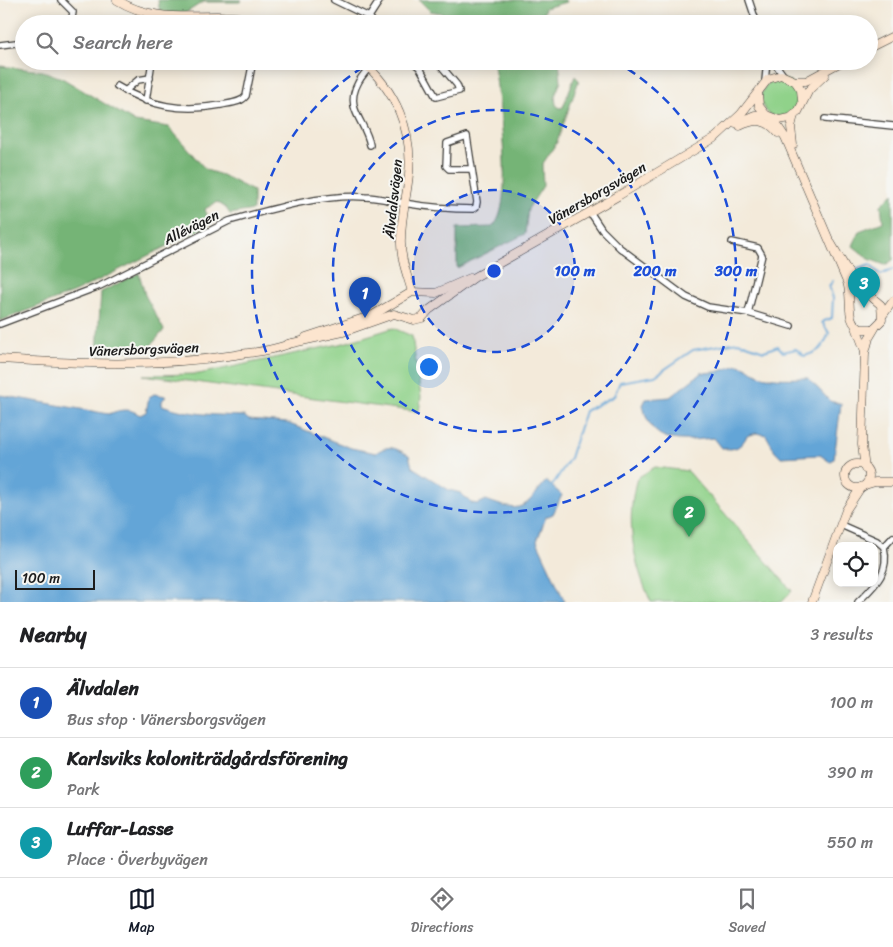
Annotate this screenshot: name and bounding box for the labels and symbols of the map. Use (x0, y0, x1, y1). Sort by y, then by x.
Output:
street label: Vänersborgsvägen (543, 155, 652, 232)
street label: Älvdalsvägen (377, 158, 410, 241)
street label: Allévägen (158, 203, 224, 253)
text: 100 m (555, 258, 596, 284)
text: 200 m (632, 258, 677, 284)
text: 300 m (714, 258, 758, 284)
centre of rings (485, 262, 503, 280)
pin: 3 (848, 267, 880, 308)
pin: 1 (349, 277, 381, 318)
street label: Vänersborgsvägen (89, 335, 200, 364)
your location (416, 354, 442, 380)
pin: 2 (673, 496, 705, 537)
scale bar (15, 567, 95, 590)

